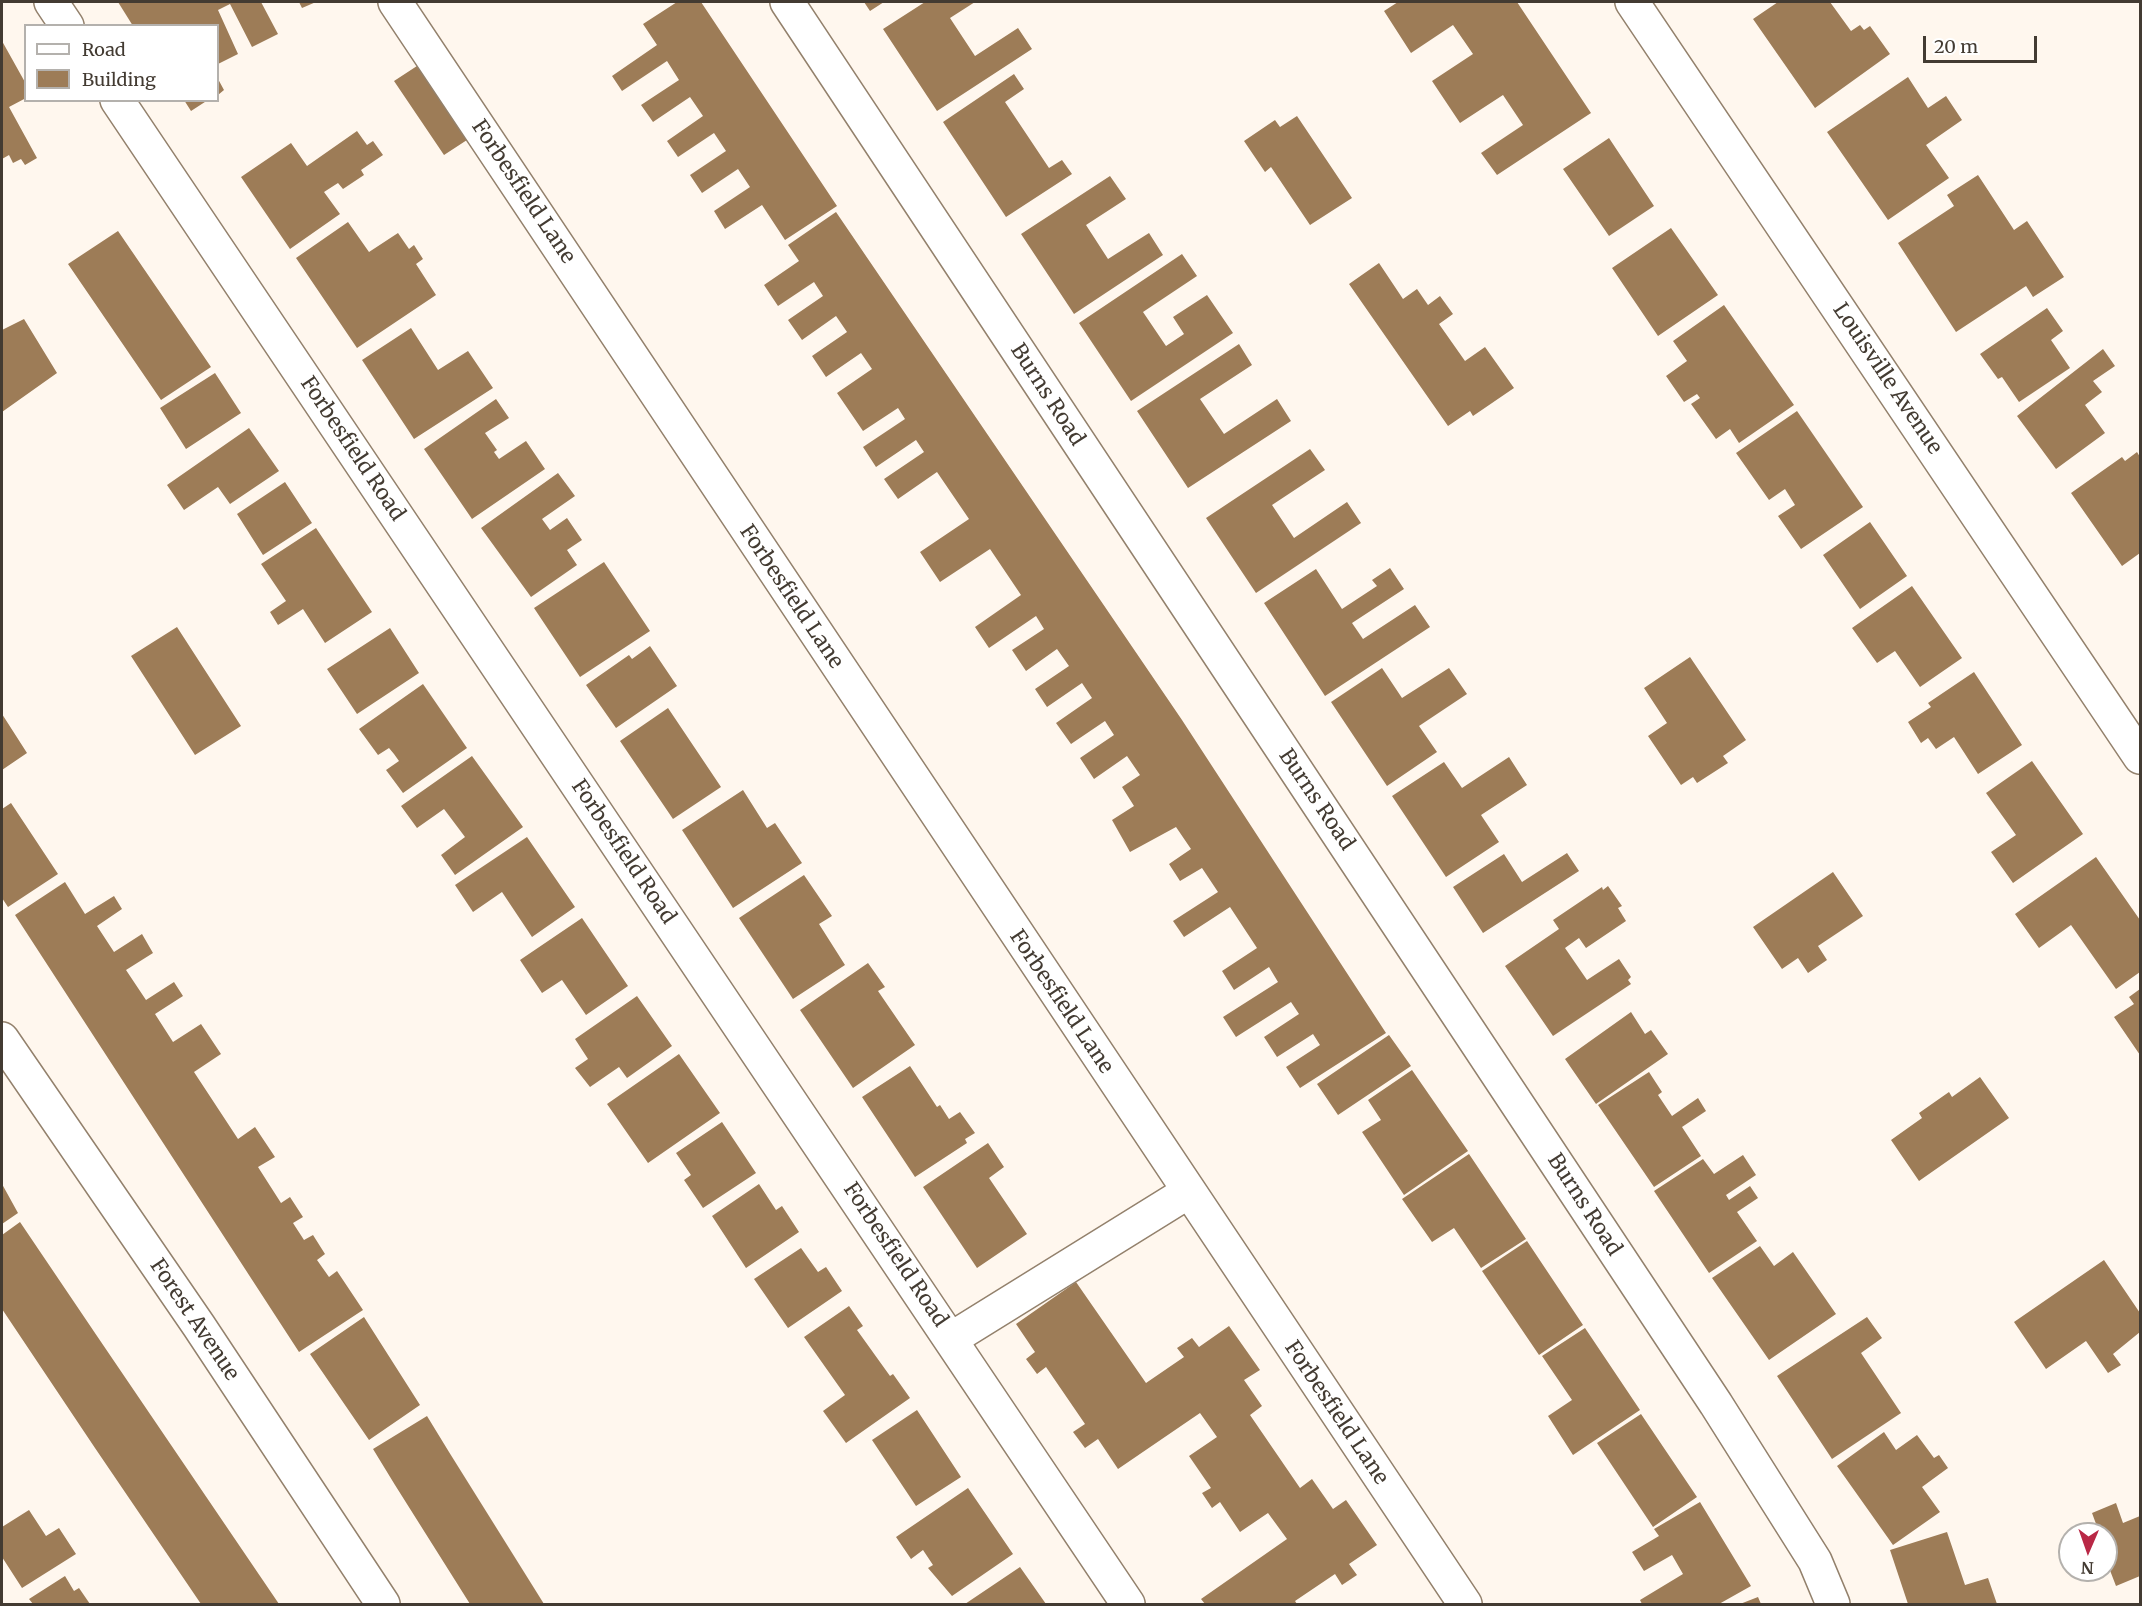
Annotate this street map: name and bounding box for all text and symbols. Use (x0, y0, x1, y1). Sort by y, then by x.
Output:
legend (24, 24, 219, 102)
scale bar (1926, 24, 2040, 62)
text: 20 m (1934, 35, 1978, 58)
text: Road (82, 38, 126, 61)
text: Building (82, 68, 156, 91)
street label: Forbesfield Lane (466, 115, 580, 269)
street label: Louisville Avenue (1827, 299, 1947, 459)
street label: Burns Road (1005, 339, 1089, 451)
street label: Forbesfield Road (294, 372, 410, 526)
street label: Forbesfield Lane (734, 520, 848, 674)
street label: Burns Road (1273, 745, 1359, 855)
street label: Forbesfield Road (565, 775, 681, 929)
street label: Forbesfield Lane (1004, 925, 1118, 1079)
street label: Burns Road (1542, 1149, 1626, 1261)
street label: Forbesfield Road (837, 1178, 953, 1332)
street label: Forest Avenue (144, 1254, 244, 1386)
street label: Forbesfield Lane (1279, 1336, 1393, 1490)
north arrow (2058, 1522, 2118, 1582)
text: N (2081, 1558, 2094, 1578)

